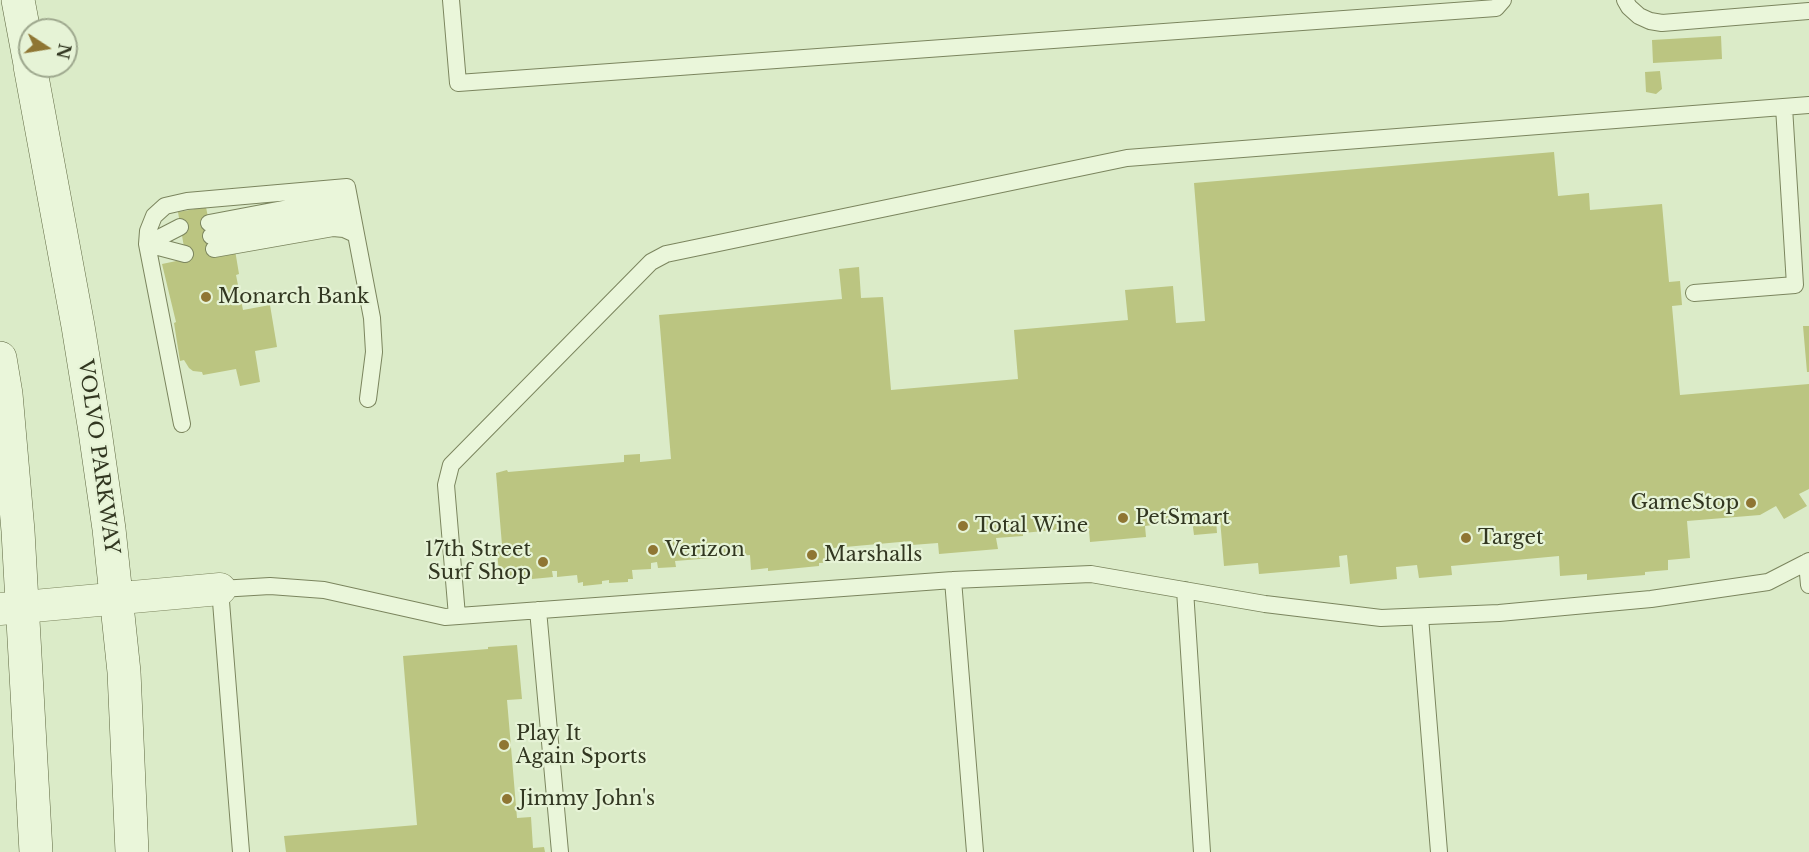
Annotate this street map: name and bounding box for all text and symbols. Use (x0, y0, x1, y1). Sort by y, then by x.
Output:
north arrow (18, 18, 78, 78)
text: N (52, 42, 75, 61)
place label: Monarch Bank (218, 285, 369, 309)
marker: Monarch Bank (199, 290, 213, 304)
street label: VOLVO PARKWAY (72, 358, 124, 556)
place label: GameStop (1631, 491, 1739, 515)
marker: GameStop (1744, 496, 1758, 510)
place label: PetSmart (1135, 506, 1230, 530)
marker: PetSmart (1116, 511, 1130, 525)
place label: Total Wine (975, 514, 1088, 538)
marker: Total Wine (956, 519, 970, 533)
place label: Target (1478, 526, 1543, 550)
marker: Target (1459, 531, 1473, 545)
place label: 17th Street Surf Shop (425, 538, 531, 585)
place label: Verizon (665, 538, 745, 562)
marker: Verizon (646, 543, 660, 557)
place label: Marshalls (824, 543, 922, 567)
marker: Marshalls (805, 548, 819, 562)
marker: 17th Street Surf Shop (536, 555, 550, 569)
place label: Play It Again Sports (516, 722, 646, 769)
marker: Play It Again Sports (497, 738, 511, 752)
place label: Jimmy John's (519, 787, 655, 811)
marker: Jimmy John's (500, 792, 514, 806)

